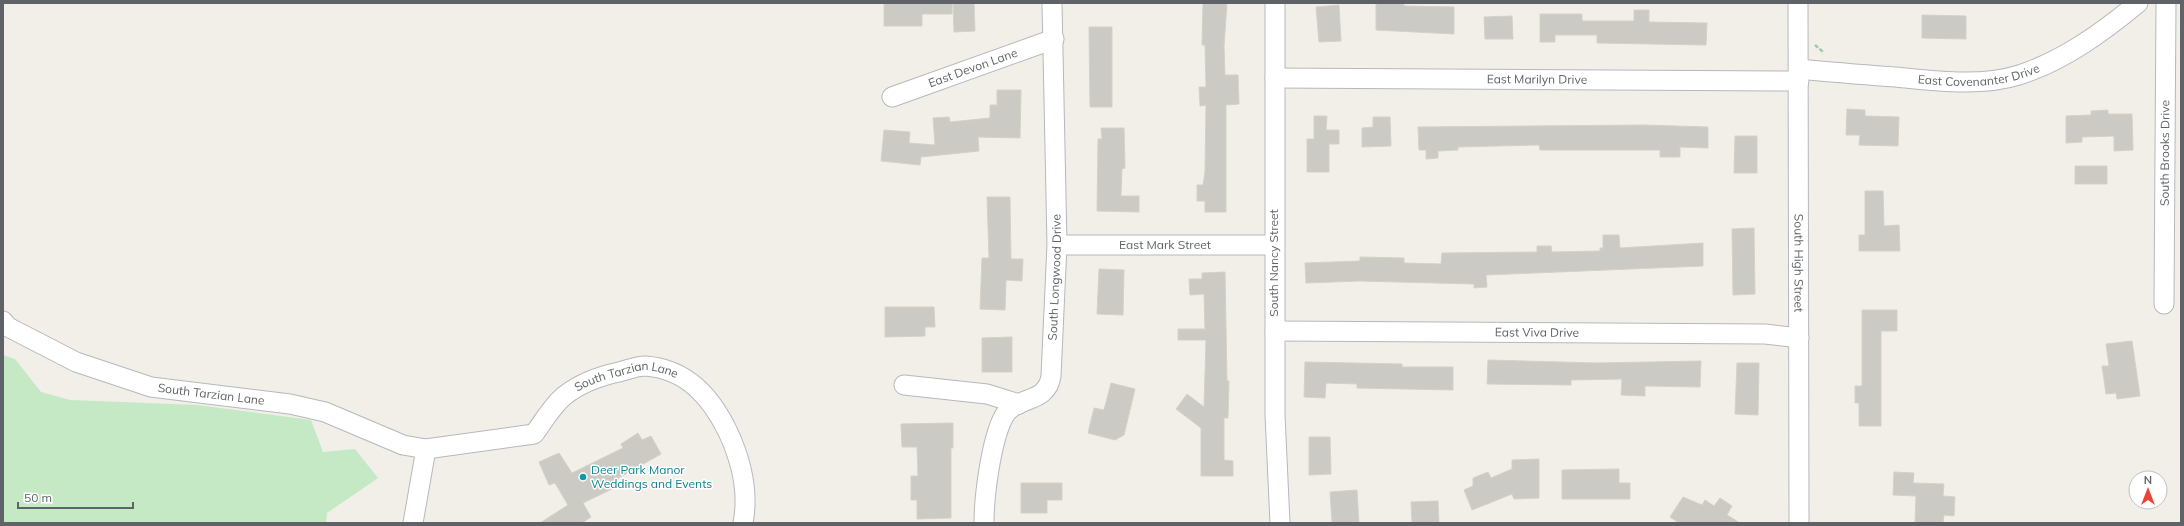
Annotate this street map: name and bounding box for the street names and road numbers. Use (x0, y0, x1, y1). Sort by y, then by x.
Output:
street label: East Devon Lane (926, 45, 1019, 90)
street label: East Covenanter Drive (1917, 60, 2042, 89)
street label: East Marilyn Drive (1487, 71, 1587, 87)
street label: South Brooks Drive (2157, 100, 2172, 206)
street label: South Nancy Street (1266, 209, 1281, 317)
street label: South Longwood Drive (1045, 214, 1064, 341)
street label: South High Street (1791, 214, 1807, 312)
street label: East Mark Street (1119, 237, 1211, 252)
street label: East Viva Drive (1495, 324, 1579, 340)
street label: South Tarzian Lane (571, 358, 681, 394)
street label: South Tarzian Lane (157, 380, 265, 408)

